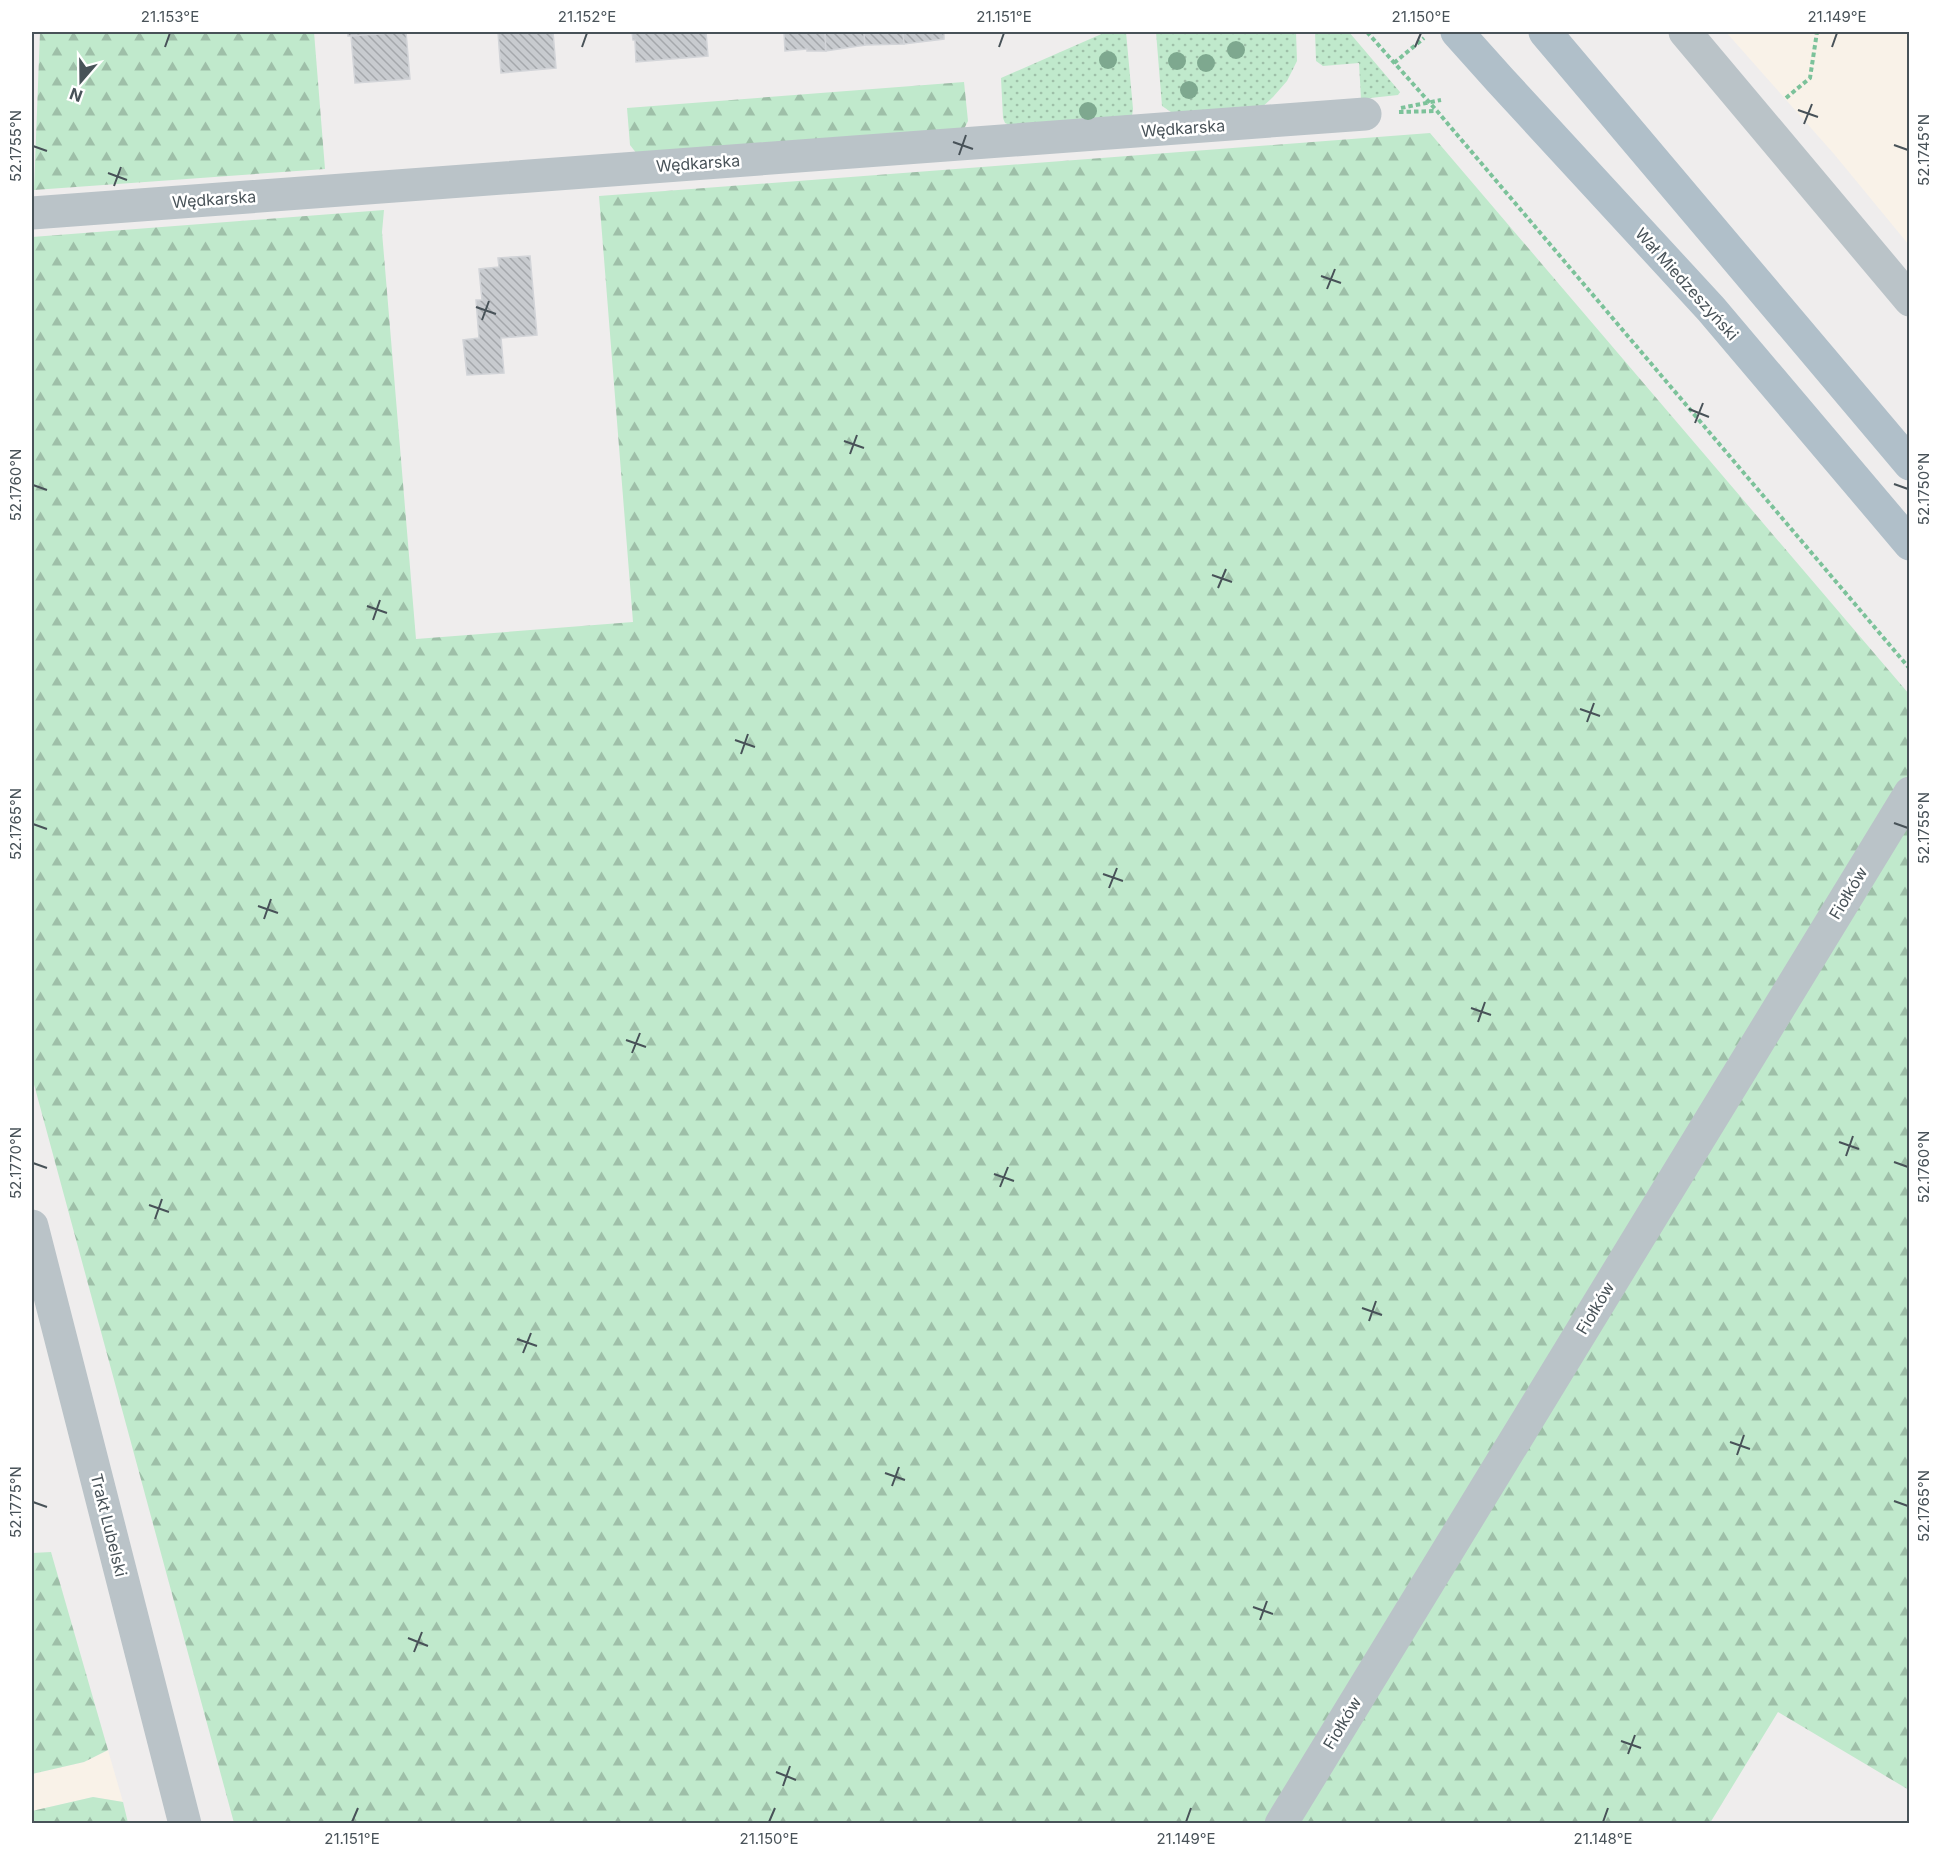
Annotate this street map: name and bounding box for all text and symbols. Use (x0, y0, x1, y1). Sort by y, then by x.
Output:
text: 21.153°E (141, 7, 199, 26)
text: 21.152°E (558, 7, 616, 26)
text: 21.151°E (976, 7, 1032, 26)
text: 21.150°E (1392, 7, 1450, 26)
text: 21.149°E (1807, 7, 1867, 26)
north arrow (51, 51, 111, 111)
text: N (67, 84, 85, 107)
text: 52.1755°N (6, 110, 25, 182)
text: 52.1745°N (1914, 114, 1933, 186)
street label: Wędkarska (1140, 115, 1226, 141)
street label: Wędkarska (655, 150, 741, 176)
street label: Wędkarska (171, 186, 257, 212)
street label: Wał Miedzeszyński (1631, 224, 1743, 344)
text: 52.1760°N (6, 449, 25, 521)
text: 52.1750°N (1914, 453, 1933, 525)
text: 52.1765°N (6, 788, 25, 860)
text: 52.1755°N (1914, 792, 1933, 864)
street label: Fiołków (1825, 863, 1871, 923)
text: 52.1770°N (6, 1127, 25, 1199)
text: 52.1760°N (1914, 1131, 1933, 1203)
street label: Fiołków (1572, 1278, 1618, 1338)
text: 52.1775°N (6, 1466, 25, 1538)
text: 52.1765°N (1914, 1470, 1933, 1542)
street label: Trakt Lubelski (87, 1471, 131, 1579)
street label: Fiołków (1319, 1693, 1365, 1753)
text: 21.151°E (324, 1829, 380, 1848)
text: 21.150°E (740, 1829, 798, 1848)
text: 21.149°E (1156, 1829, 1216, 1848)
text: 21.148°E (1574, 1829, 1632, 1848)

